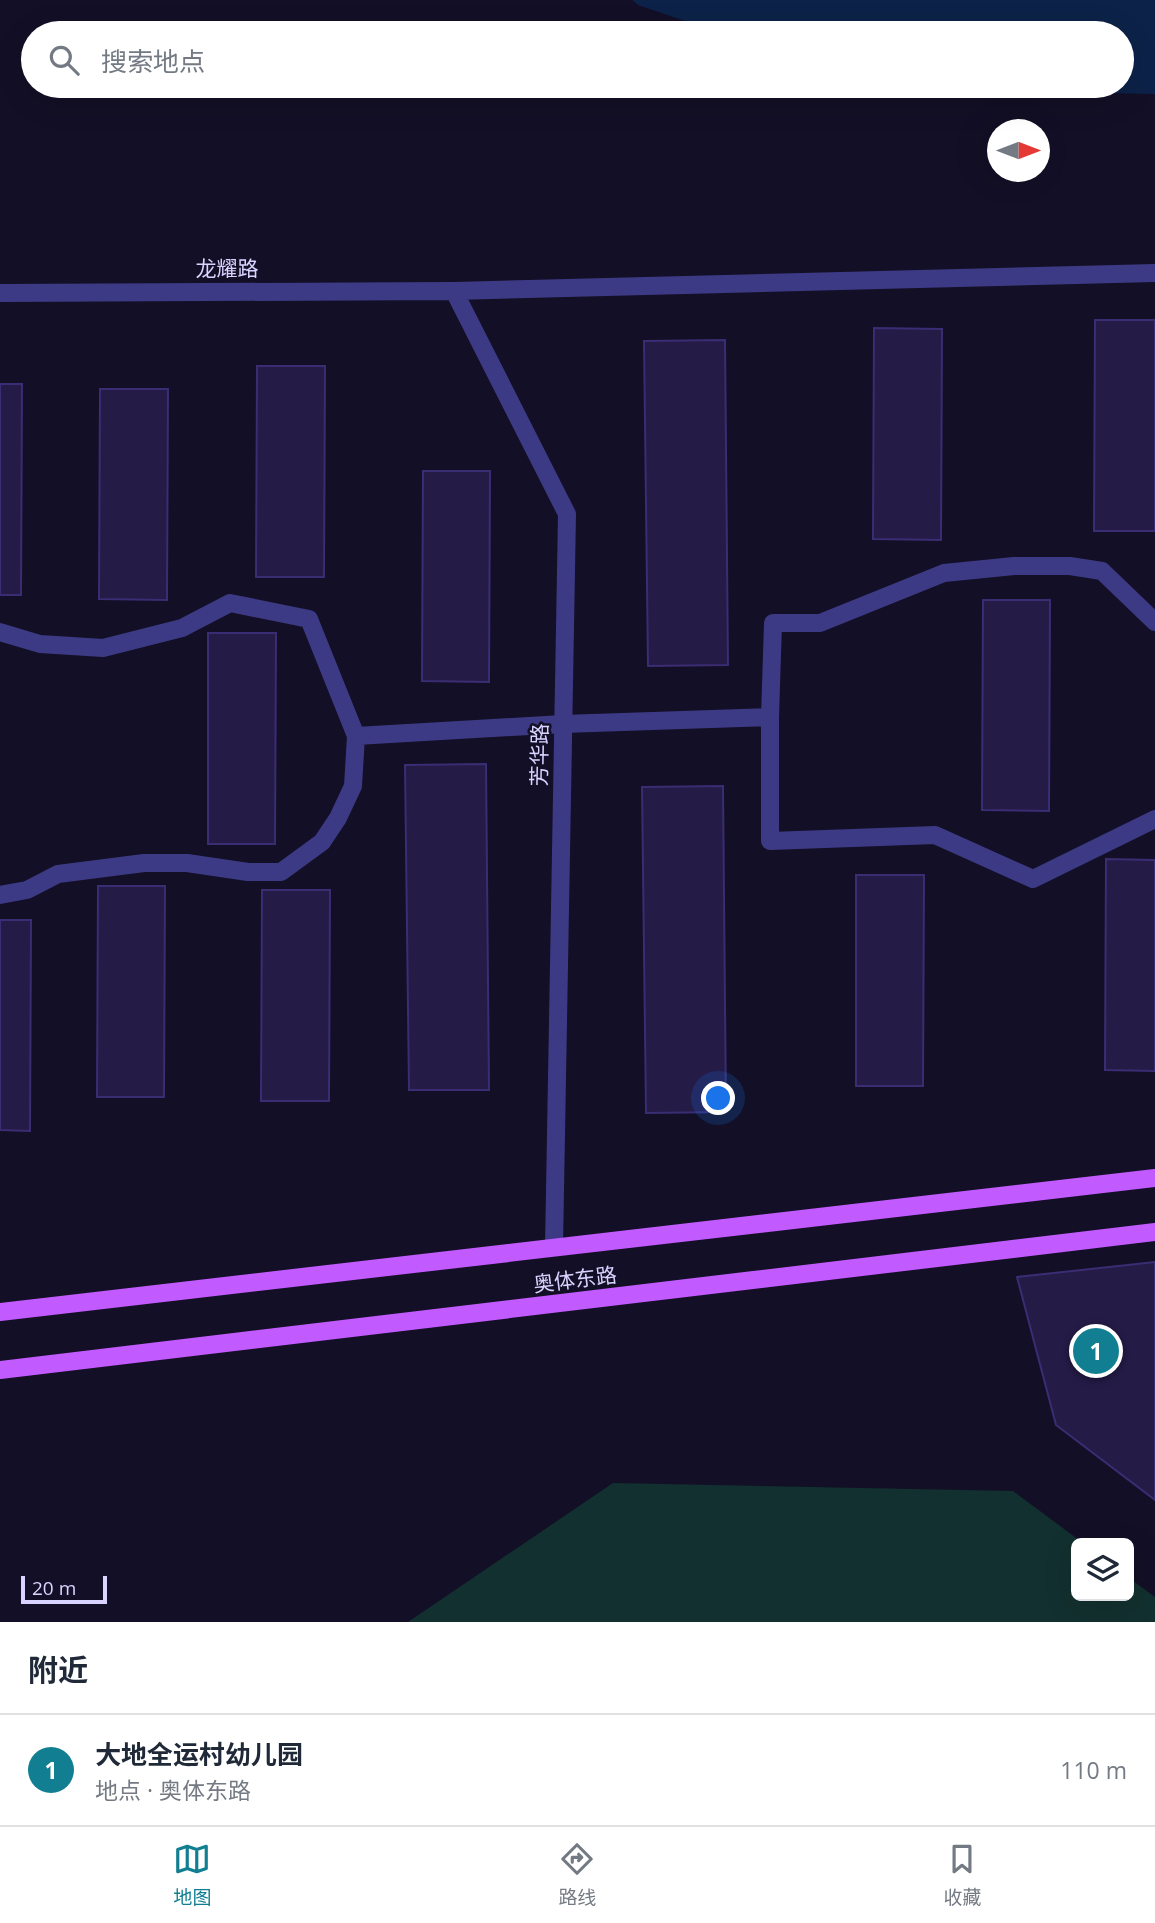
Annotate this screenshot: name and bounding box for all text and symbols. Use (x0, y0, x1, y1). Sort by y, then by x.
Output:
search box (21, 21, 1134, 98)
icon: search (45, 41, 83, 79)
text: 搜索地点 (101, 43, 205, 79)
north arrow (987, 119, 1050, 182)
street label: 龙耀路 (196, 254, 259, 282)
street label: 芳华路 (524, 723, 554, 787)
your location (701, 1081, 735, 1115)
street label: 奥体东路 (531, 1260, 618, 1298)
pin: 1 (1073, 1325, 1119, 1377)
map controls (1071, 1538, 1134, 1601)
button: layers (1071, 1538, 1134, 1601)
scale bar (21, 1573, 107, 1605)
text: 20 m (32, 1575, 76, 1601)
text: 附近 (28, 1649, 88, 1690)
text: 大地全运村幼儿园 (95, 1736, 303, 1772)
text: 1 (44, 1754, 58, 1786)
text: 110 m (1060, 1754, 1127, 1786)
text: 地点 · 奥体东路 (95, 1774, 251, 1806)
tab: 地图 (173, 1840, 212, 1910)
tab: 路线 (558, 1840, 597, 1910)
tab: 收藏 (943, 1840, 982, 1910)

